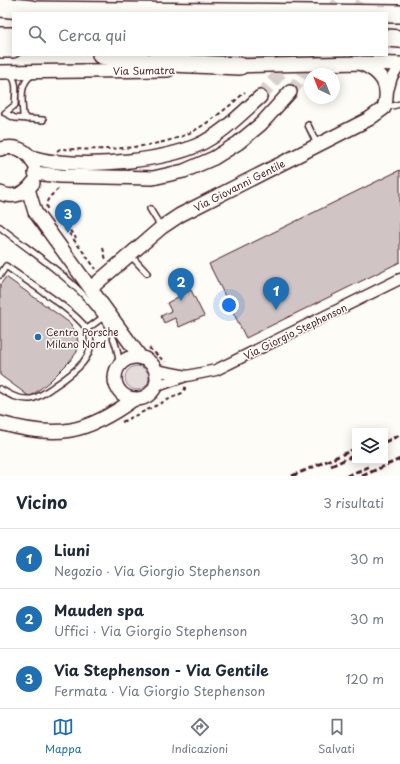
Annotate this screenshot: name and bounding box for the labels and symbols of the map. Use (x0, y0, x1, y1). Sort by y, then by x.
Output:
street label: Via Sumatra (113, 62, 176, 78)
north arrow (304, 68, 340, 104)
street label: Via Giovanni Gentile (191, 155, 288, 215)
pin: 3 (55, 200, 81, 233)
pin: 2 (168, 268, 194, 301)
pin: 1 (263, 277, 289, 310)
your location (219, 295, 239, 315)
street label: Via Giorgio Stephenson (241, 299, 349, 363)
place label: Centro Porsche Milano Nord (46, 324, 119, 351)
marker: Centro Porsche Milano Nord (33, 332, 43, 342)

